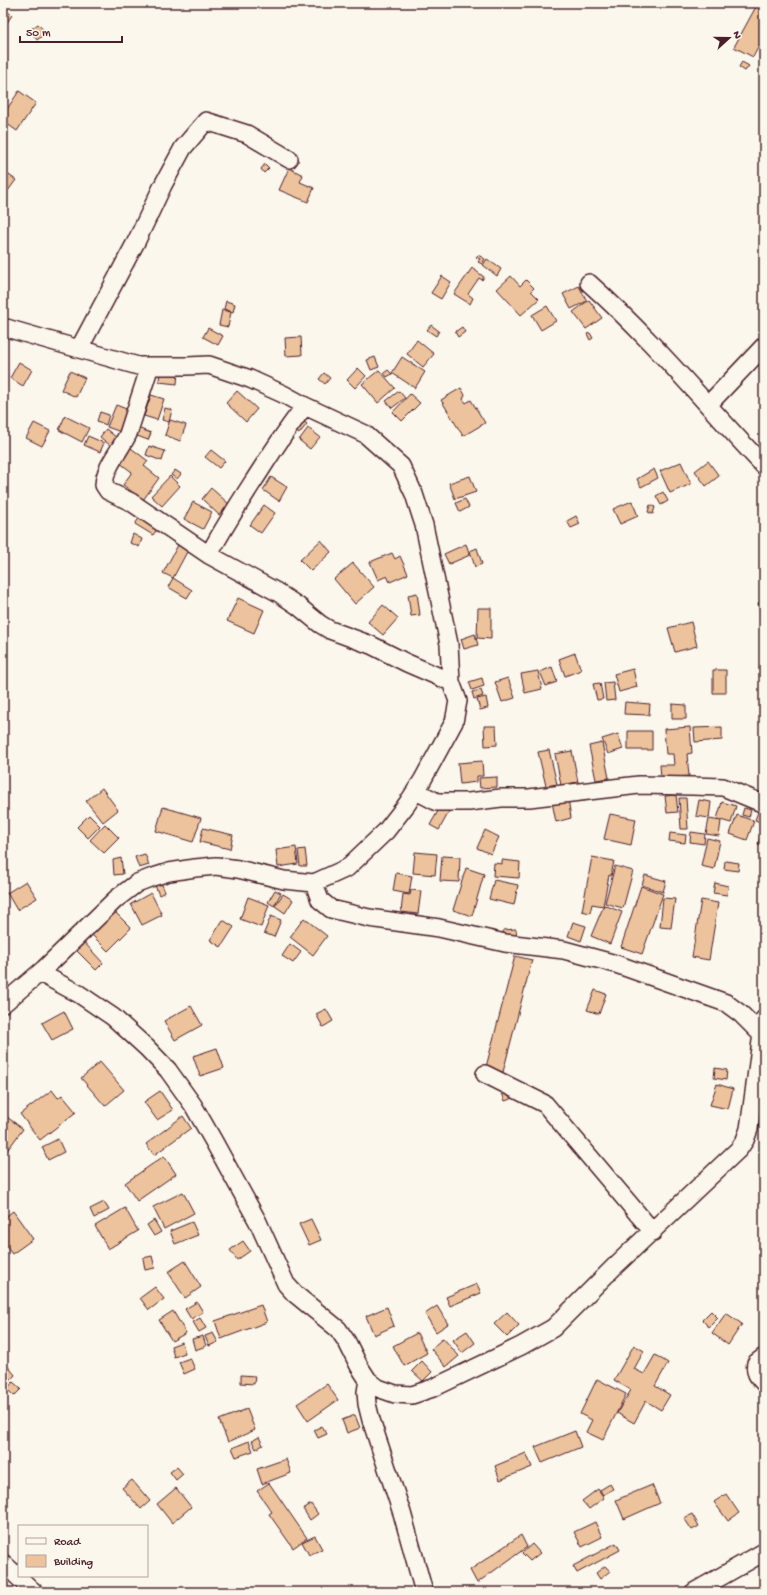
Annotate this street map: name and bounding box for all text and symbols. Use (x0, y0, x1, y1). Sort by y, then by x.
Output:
scale bar (20, 18, 122, 44)
north arrow (709, 18, 749, 58)
text: 50 m (26, 27, 51, 41)
text: N (730, 30, 743, 41)
legend (18, 1525, 148, 1577)
text: Road (54, 1536, 81, 1550)
text: Building (53, 1556, 93, 1570)

